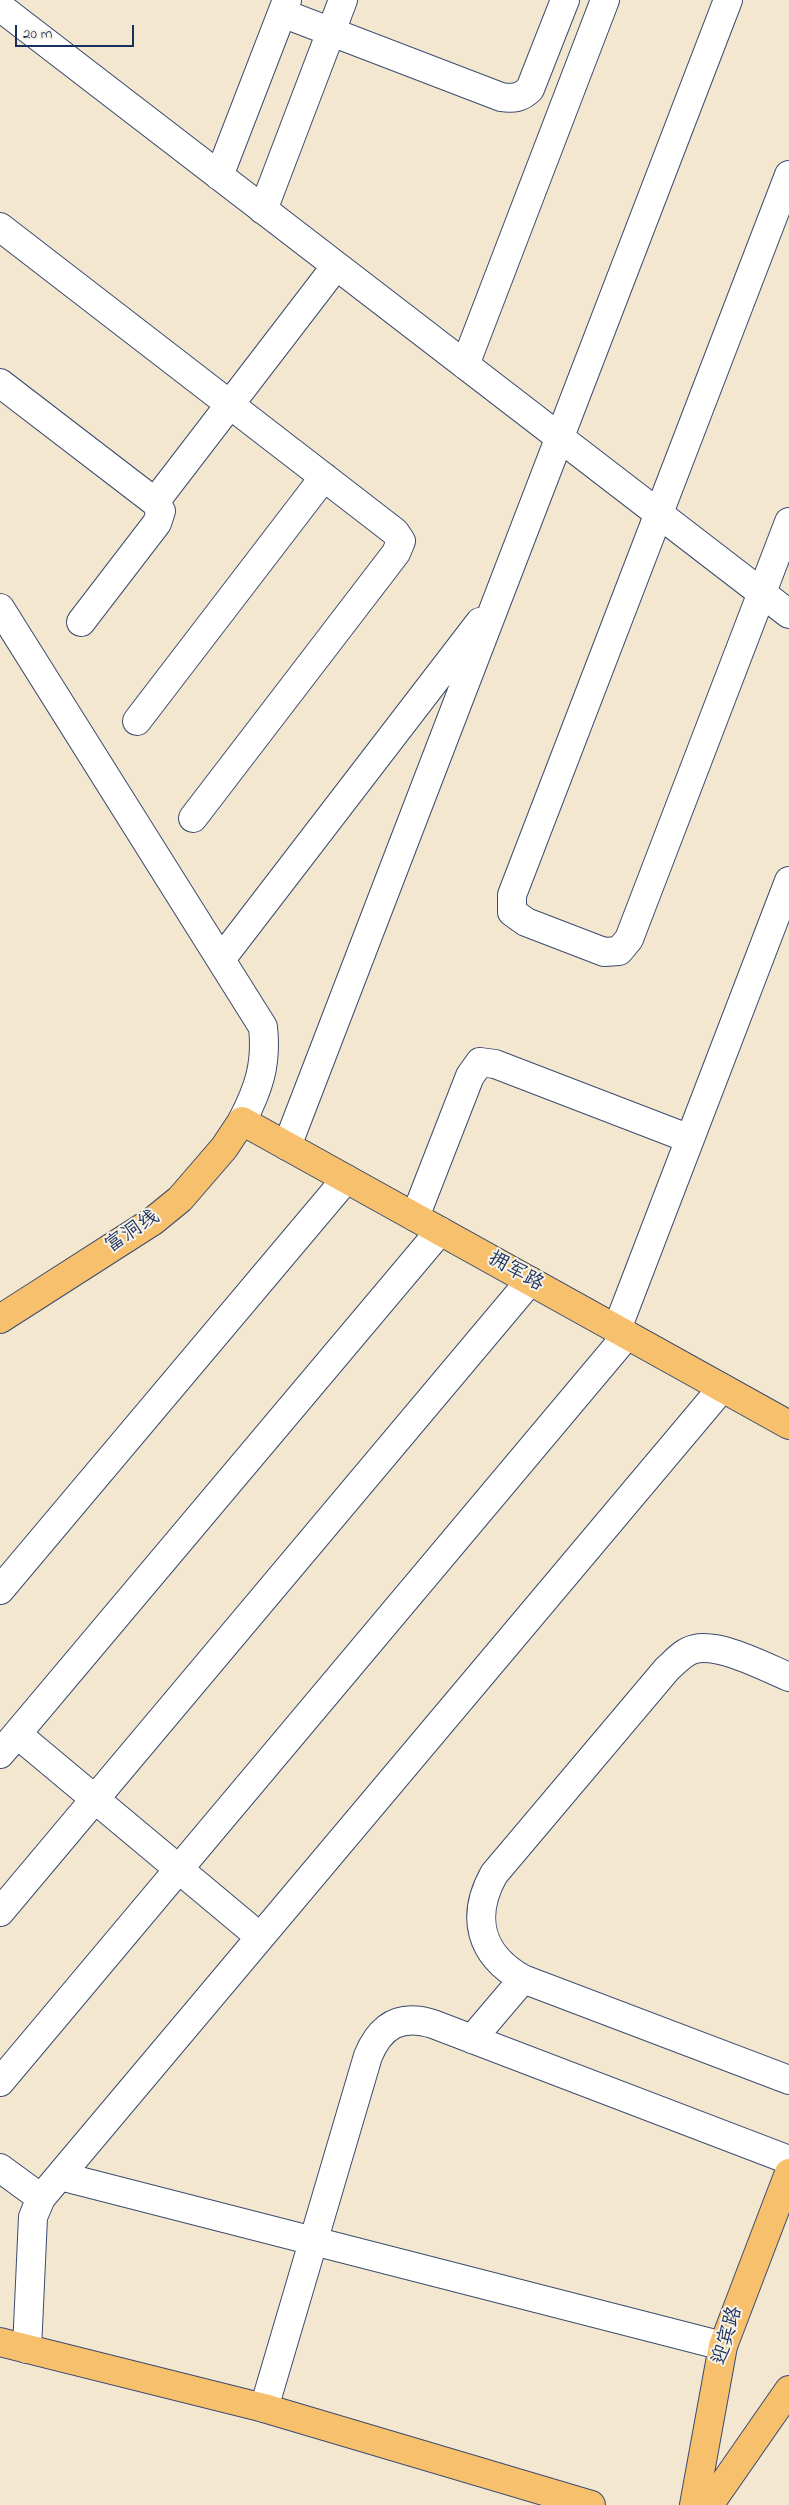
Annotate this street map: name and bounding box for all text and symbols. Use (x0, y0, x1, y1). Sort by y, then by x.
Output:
scale bar (18, 15, 136, 47)
text: 20 m (23, 23, 52, 45)
street label: 富洞线 (101, 1206, 165, 1260)
street label: 拥军路 (483, 1248, 547, 1298)
street label: 迎宾路 (709, 2304, 749, 2368)

